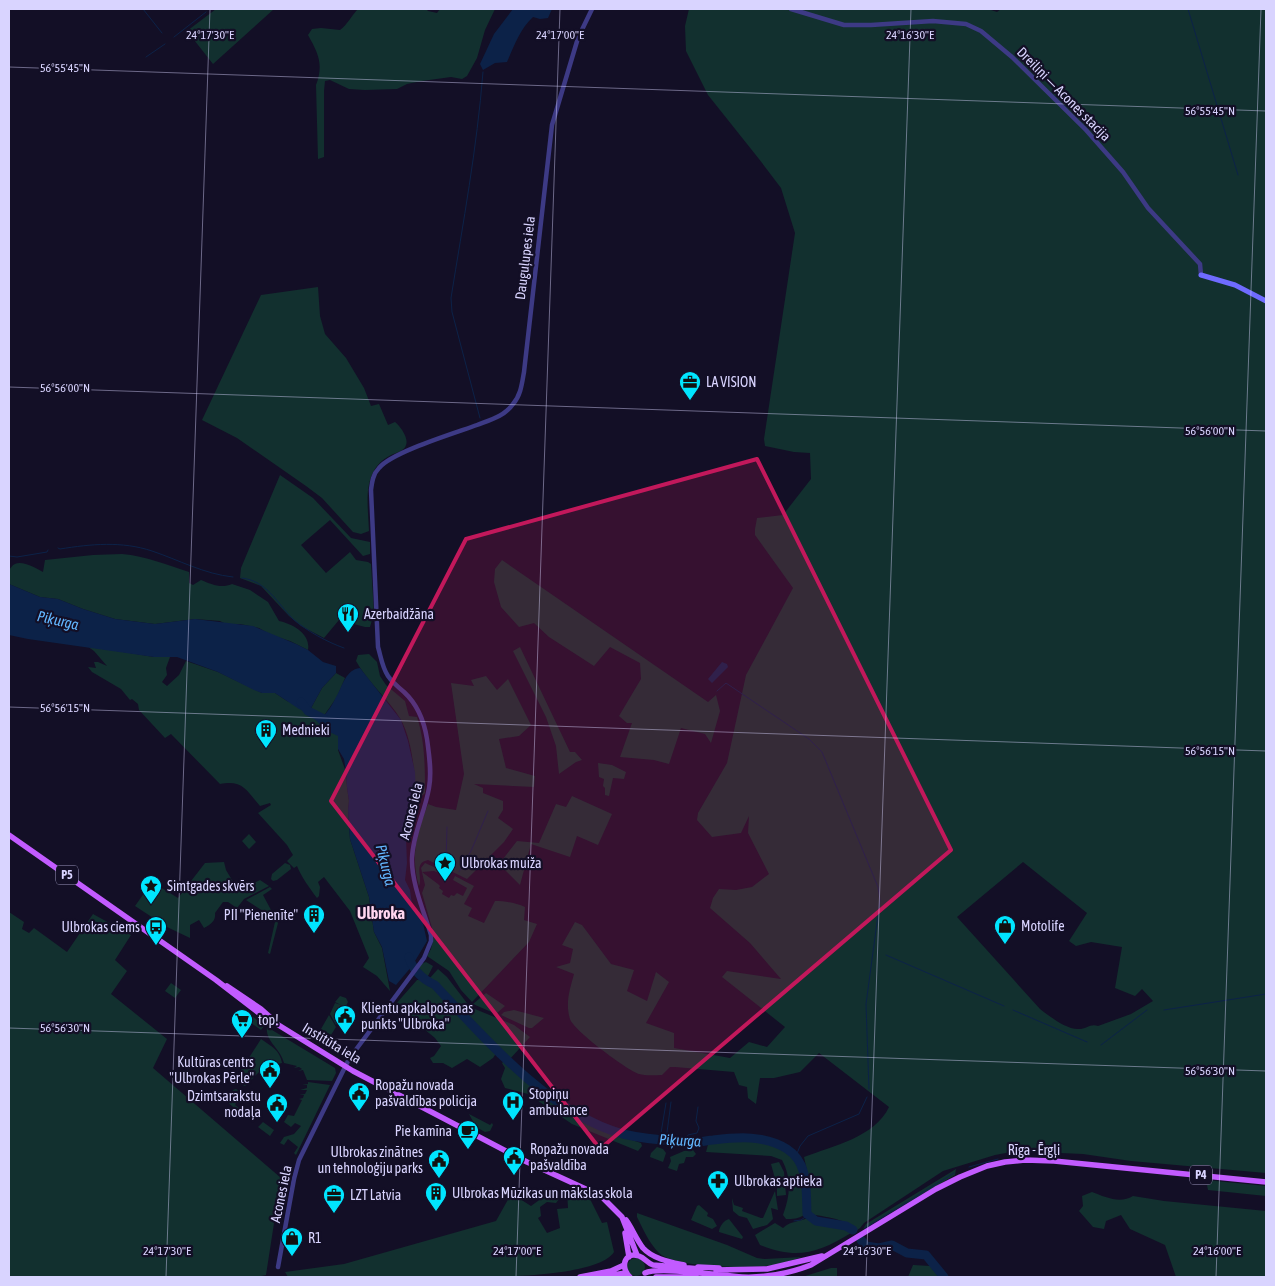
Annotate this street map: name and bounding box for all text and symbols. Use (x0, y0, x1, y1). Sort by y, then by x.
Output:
text: 24°17'30"E (186, 28, 234, 42)
text: 24°17'00"E (536, 28, 584, 42)
text: 24°16'30"E (886, 28, 934, 42)
street label: Dreiliņi — Acones stacija (1014, 44, 1114, 144)
text: 56°55'45"N (40, 61, 90, 75)
text: 56°55'45"N (1185, 104, 1235, 118)
street label: Dauguļupes iela (512, 215, 538, 301)
office icon: LA VISION (678, 370, 702, 401)
place label: LA VISION (706, 374, 757, 390)
text: 56°56'00"N (40, 381, 90, 395)
text: 56°56'00"N (1185, 424, 1235, 438)
restaurant icon: Azerbaidžāna (336, 602, 360, 633)
place label: Azerbaidžāna (364, 606, 434, 622)
water label: Piķurga (36, 607, 80, 633)
text: 56°56'15"N (40, 701, 90, 715)
building icon: Mednieki (254, 718, 278, 749)
place label: Mednieki (282, 722, 330, 738)
text: 56°56'15"N (1185, 744, 1235, 758)
street label: Acones iela (396, 781, 426, 841)
water label: Piķurga (373, 843, 399, 887)
place icon: Ulbrokas muiža (433, 851, 457, 882)
place label: Ulbrokas muiža (461, 855, 541, 871)
road number: P5 (56, 866, 78, 884)
place icon: Simtgades skvērs (139, 874, 163, 905)
place label: Simtgades skvērs (167, 878, 255, 894)
building icon: PII "Pienenīte" (302, 903, 326, 934)
district label: Ulbroka (357, 904, 405, 922)
place label: PII "Pienenīte" (224, 907, 298, 923)
shop icon: Motolife (993, 914, 1017, 945)
bus stop icon: Ulbrokas ciems (144, 915, 168, 946)
place label: Motolife (1021, 918, 1065, 934)
place label: Ulbrokas ciems (61, 919, 140, 935)
place label: Klientu apkalpošanas punkts "Ulbroka" (361, 1000, 473, 1032)
public building icon: Klientu apkalpošanas punkts "Ulbroka" (333, 1004, 357, 1035)
supermarket icon: top! (230, 1008, 254, 1039)
place label: top! (258, 1012, 279, 1028)
street label: Institūta iela (300, 1019, 364, 1067)
text: 56°56'30"N (40, 1021, 90, 1035)
place label: Kultūras centrs "Ulbrokas Pērle" (169, 1054, 254, 1086)
public building icon: Kultūras centrs "Ulbrokas Pērle" (258, 1058, 282, 1089)
text: 56°56'30"N (1185, 1064, 1235, 1078)
place label: Ropažu novada pašvaldības policija (375, 1077, 477, 1109)
public building icon: Ropažu novada pašvaldības policija (347, 1081, 371, 1112)
place label: Stopiņu ambulance (529, 1086, 588, 1118)
place label: Dzimtsarakstu nodaļa (187, 1088, 261, 1120)
hospital icon: Stopiņu ambulance (501, 1090, 525, 1121)
public building icon: Dzimtsarakstu nodaļa (265, 1092, 289, 1123)
cafe icon: Pie kamīna (456, 1119, 480, 1150)
place label: Pie kamīna (395, 1123, 452, 1139)
water label: Piķurga (659, 1130, 701, 1150)
place label: Ropažu novada pašvaldība (530, 1141, 609, 1173)
street label: Rīga - Ērgļi (1008, 1142, 1060, 1158)
place label: Ulbrokas zinātnes un tehnoloģiju parks (317, 1144, 423, 1176)
public building icon: Ropažu novada pašvaldība (502, 1145, 526, 1176)
public building icon: Ulbrokas zinātnes un tehnoloģiju parks (427, 1148, 451, 1179)
street label: Acones iela (267, 1164, 295, 1224)
road number: P4 (1190, 1166, 1212, 1184)
pharmacy icon: Ulbrokas aptieka (706, 1169, 730, 1200)
place label: Ulbrokas aptieka (734, 1173, 822, 1189)
building icon: Ulbrokas Mūzikas un mākslas skola (424, 1181, 448, 1212)
office icon: LZT Latvia (322, 1183, 346, 1214)
place label: Ulbrokas Mūzikas un mākslas skola (452, 1185, 633, 1201)
place label: LZT Latvia (350, 1187, 401, 1203)
shop icon: R1 (280, 1226, 304, 1257)
place label: R1 (308, 1230, 322, 1246)
text: 24°17'30"E (143, 1244, 191, 1258)
text: 24°17'00"E (493, 1244, 541, 1258)
text: 24°16'30"E (843, 1244, 891, 1258)
text: 24°16'00"E (1193, 1244, 1241, 1258)

